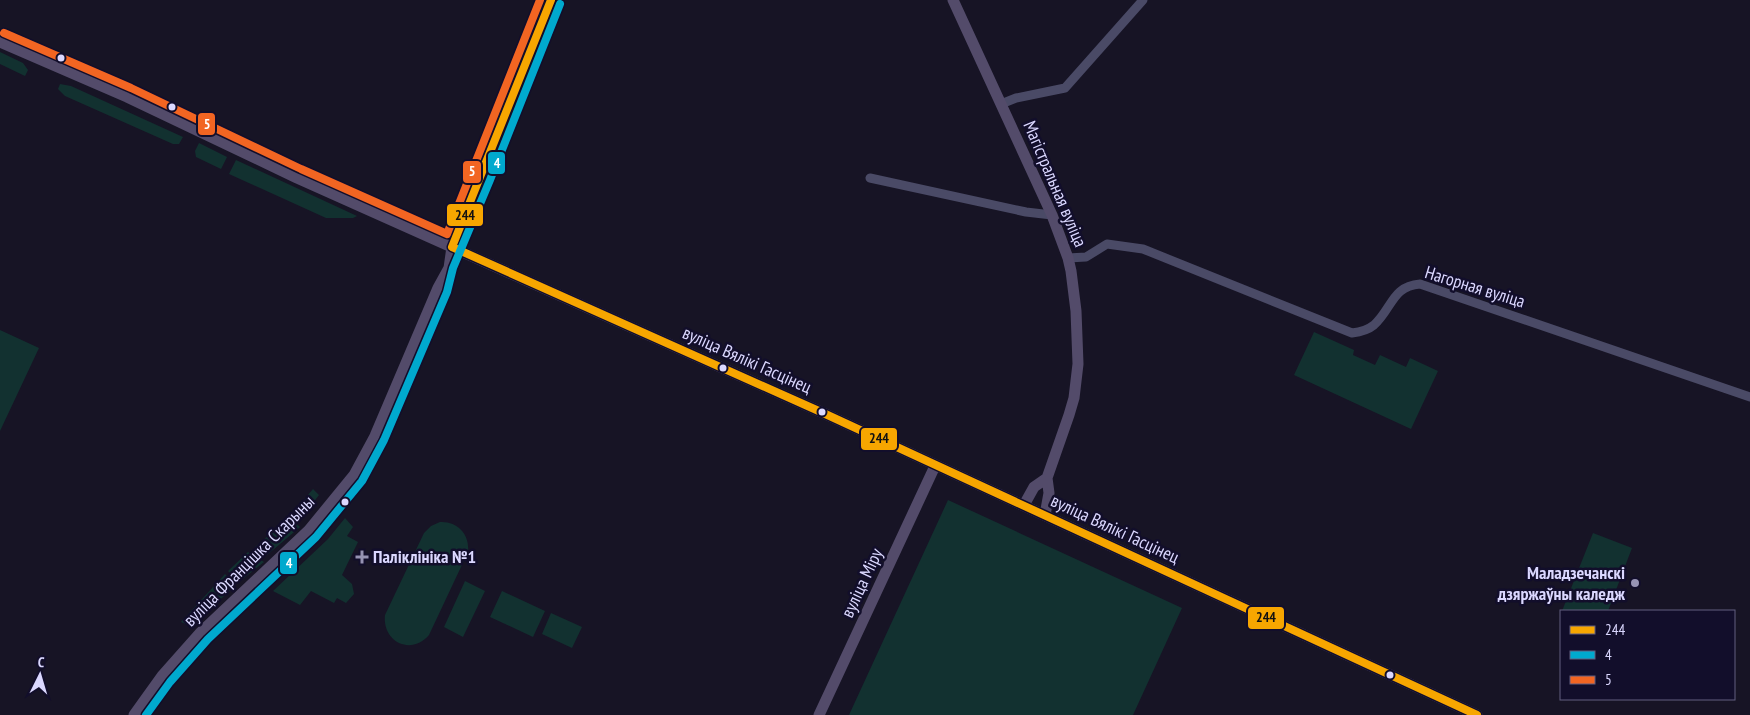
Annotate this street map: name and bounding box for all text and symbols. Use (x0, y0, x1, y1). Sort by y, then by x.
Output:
unlabelled marker (56, 53, 66, 63)
unlabelled marker (167, 102, 177, 112)
line badge: 5 (197, 112, 216, 136)
text: 5 (204, 115, 210, 133)
street label: Магістральная вуліца (1019, 117, 1092, 250)
line badge: 4 (487, 151, 506, 175)
text: 4 (494, 154, 501, 172)
line badge: 5 (462, 160, 482, 184)
text: 5 (469, 162, 475, 180)
line badge: 244 (446, 203, 484, 227)
text: 244 (455, 206, 475, 224)
street label: Нагорная вуліца (1422, 260, 1528, 313)
street label: вуліца Вялікі Гасцінец (679, 321, 815, 398)
unlabelled marker (718, 363, 728, 373)
unlabelled marker (817, 407, 827, 417)
line badge: 244 (860, 427, 898, 451)
text: 244 (869, 429, 889, 447)
street label: вуліца Вялікі Гасцінец (1047, 489, 1183, 568)
street label: вуліца Францішка Скарыны (178, 490, 319, 631)
unlabelled marker (340, 497, 350, 507)
street label: вуліца Міру (836, 544, 888, 621)
place label: Паліклініка №1 (373, 545, 476, 568)
marker: Паліклініка №1 (355, 550, 369, 564)
line badge: 4 (279, 551, 298, 575)
text: 4 (286, 554, 293, 572)
place label: Маладзечанскі дзяржаўны каледж (1497, 561, 1626, 605)
marker: Маладзечанскі дзяржаўны каледж (1629, 577, 1641, 589)
line badge: 244 (1247, 606, 1285, 630)
text: 244 (1256, 608, 1276, 626)
legend (1560, 610, 1735, 700)
text: 244 (1605, 620, 1626, 639)
text: 4 (1605, 645, 1612, 664)
north arrow (15, 650, 65, 700)
text: С (37, 653, 46, 671)
unlabelled marker (1385, 670, 1395, 680)
text: 5 (1605, 670, 1612, 689)

